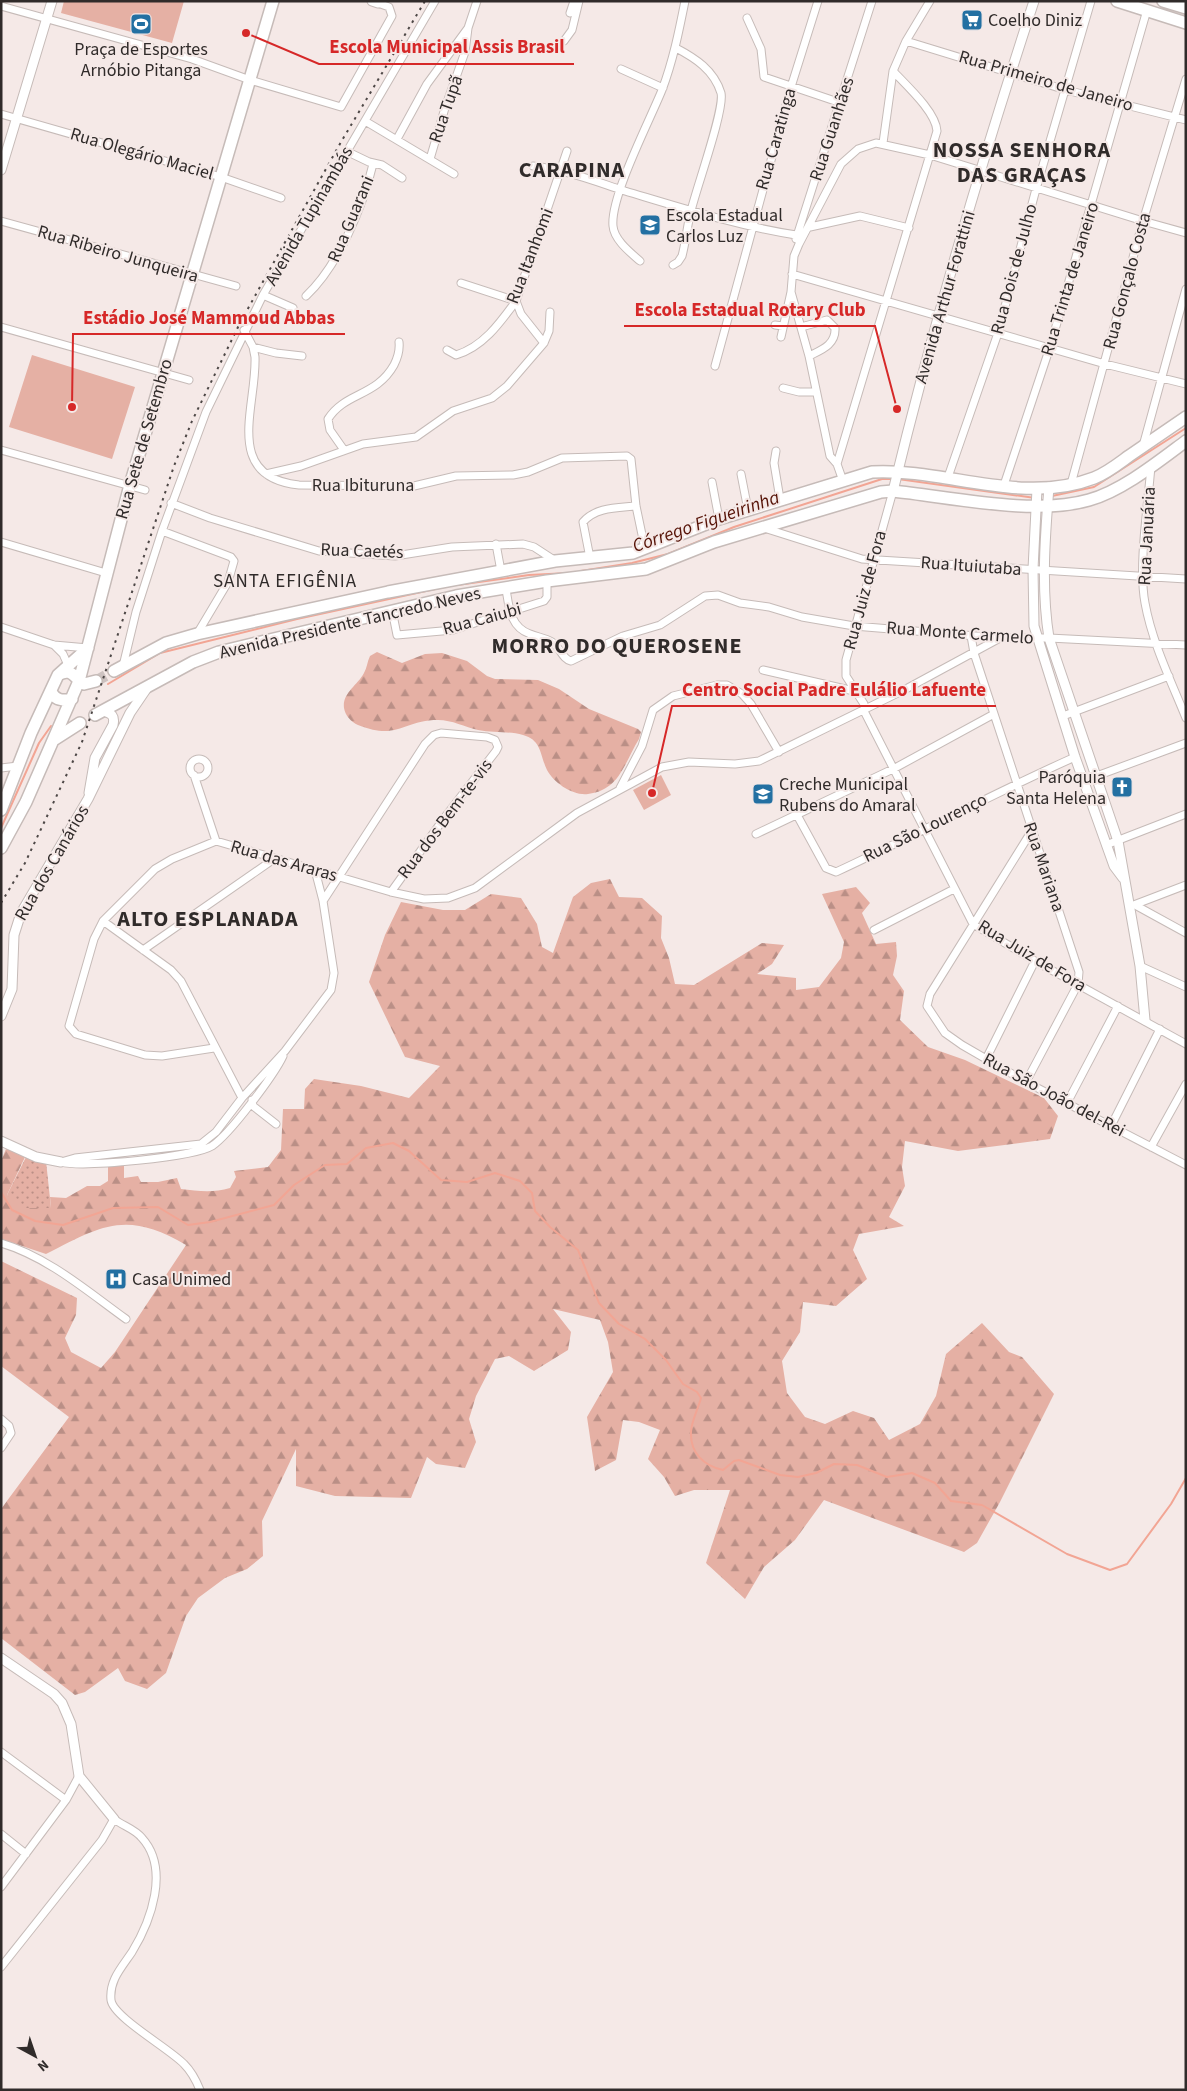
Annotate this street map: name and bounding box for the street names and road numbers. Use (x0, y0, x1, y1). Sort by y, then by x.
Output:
street label: Rua Primeiro de Janeiro (956, 44, 1136, 118)
street label: Rua Tupã (423, 72, 469, 146)
street label: Rua Guanhães (803, 74, 861, 184)
street label: Rua Caratinga (750, 85, 802, 193)
street label: Rua Olegário Maciel (67, 122, 217, 186)
street label: Avenida Tupinambás (259, 142, 359, 290)
street label: Rua Guarani (322, 172, 380, 266)
street label: Rua Trinta de Janeiro (1035, 199, 1105, 359)
street label: Rua Dois de Julho (985, 201, 1043, 337)
street label: Rua Itanhomi (500, 204, 560, 308)
street label: Avenida Arthur Forattini (908, 208, 982, 386)
street label: Rua Gonçalo Costa (1097, 210, 1157, 352)
street label: Rua Ribeiro Junqueira (35, 219, 201, 289)
street label: Rua Sete de Setembro (109, 356, 179, 522)
street label: Rua Ibituruna (312, 473, 414, 498)
street label: Rua Januária (1132, 486, 1162, 586)
street label: Rua Juiz de Fora (837, 528, 893, 652)
street label: Rua Caetés (320, 537, 404, 565)
street label: Rua Ituiutaba (920, 550, 1022, 582)
street label: Avenida Presidente Tancredo Neves (217, 581, 483, 665)
street label: Rua Caiubi (440, 596, 524, 642)
street label: Rua Monte Carmelo (886, 615, 1034, 651)
street label: Rua dos Bem-te-vis (392, 754, 498, 884)
street label: Rua São Lourenço (859, 787, 991, 869)
street label: Rua dos Canários (9, 801, 95, 925)
street label: Rua Mariana (1017, 819, 1071, 915)
street label: Rua das Araras (228, 834, 340, 888)
street label: Rua Juiz de Fora (973, 914, 1091, 998)
street label: Rua São João del-Rei (978, 1047, 1130, 1143)

